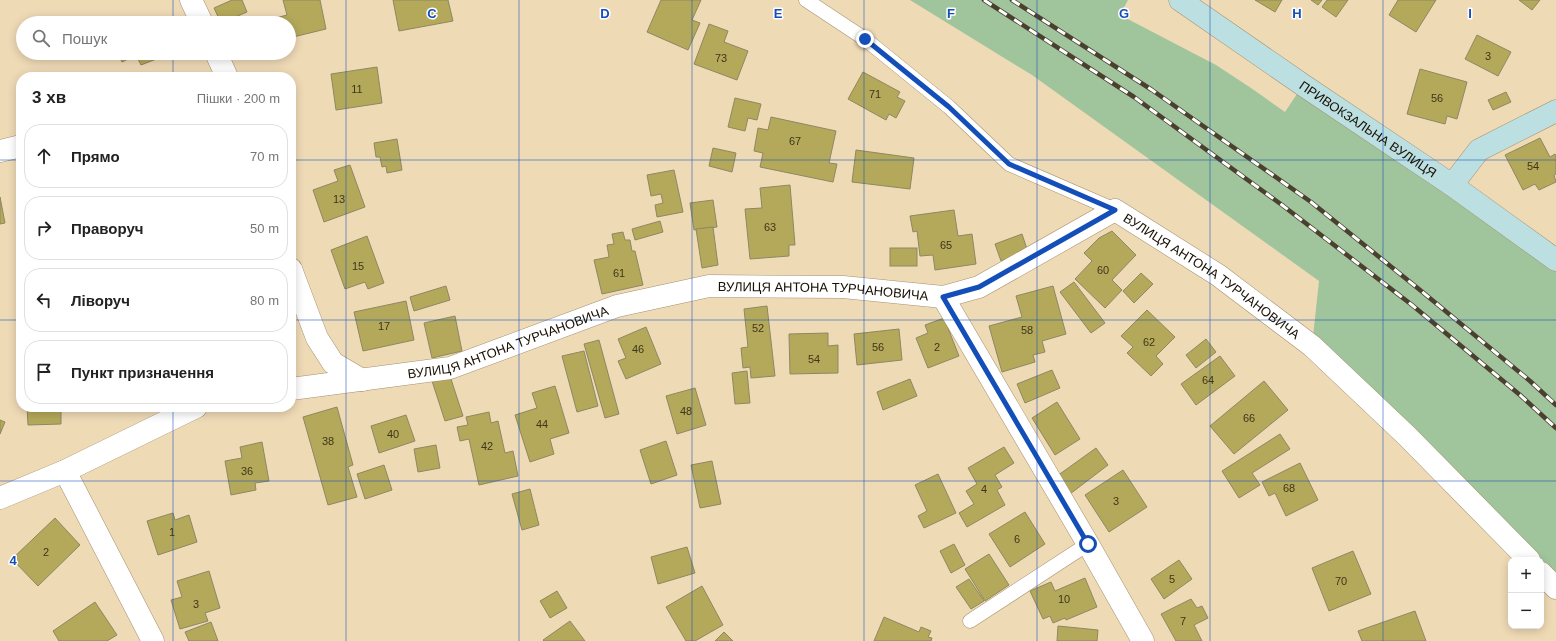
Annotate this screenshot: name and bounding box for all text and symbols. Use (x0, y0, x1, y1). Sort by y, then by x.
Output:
text: C (427, 6, 437, 21)
text: D (600, 6, 610, 21)
text: E (774, 6, 783, 21)
text: F (947, 6, 955, 21)
text: G (1119, 6, 1129, 21)
text: H (1292, 6, 1302, 21)
text: I (1468, 6, 1472, 21)
search box (16, 16, 296, 60)
icon: search (30, 27, 52, 49)
text: Пошук (62, 30, 107, 47)
route end (856, 30, 874, 48)
house number: 3 (1485, 50, 1491, 62)
house number: 73 (715, 52, 727, 64)
street label: ПРИВОКЗАЛЬНА ВУЛИЦЯ (1297, 77, 1439, 180)
house number: 11 (351, 83, 363, 95)
text: 3 хв (32, 88, 66, 107)
house number: 71 (869, 88, 881, 100)
text: Пішки · 200 m (197, 91, 280, 106)
house number: 56 (1431, 92, 1443, 104)
house number: 67 (789, 135, 801, 147)
icon: ahead (33, 145, 55, 167)
text: Прямо (71, 148, 120, 165)
text: 70 m (250, 149, 279, 164)
house number: 54 (1527, 160, 1539, 172)
house number: 13 (333, 193, 345, 205)
street label: ВУЛИЦЯ АНТОНА ТУРЧАНОВИЧА (1121, 210, 1303, 342)
icon: right (33, 217, 55, 239)
text: Праворуч (71, 220, 144, 237)
text: 50 m (250, 221, 279, 236)
house number: 63 (764, 221, 776, 233)
house number: 65 (940, 239, 952, 251)
house number: 15 (352, 260, 364, 272)
house number: 60 (1097, 264, 1109, 276)
house number: 61 (613, 267, 625, 279)
street label: ВУЛИЦЯ АНТОНА ТУРЧАНОВИЧА (718, 279, 929, 303)
icon: left (33, 289, 55, 311)
text: Ліворуч (71, 292, 130, 309)
text: 80 m (250, 293, 279, 308)
street label: ВУЛИЦЯ АНТОНА ТУРЧАНОВИЧА (407, 302, 610, 381)
house number: 17 (378, 320, 390, 332)
house number: 52 (752, 322, 764, 334)
house number: 58 (1021, 324, 1033, 336)
house number: 62 (1143, 336, 1155, 348)
house number: 56 (872, 341, 884, 353)
house number: 2 (934, 341, 940, 353)
house number: 46 (632, 343, 644, 355)
house number: 54 (808, 353, 820, 365)
icon: arrive (33, 361, 55, 383)
text: Пункт призначення (71, 364, 214, 381)
house number: 64 (1202, 374, 1214, 386)
house number: 48 (680, 405, 692, 417)
house number: 66 (1243, 412, 1255, 424)
house number: 44 (536, 418, 548, 430)
house number: 40 (387, 428, 399, 440)
house number: 38 (322, 435, 334, 447)
house number: 42 (481, 440, 493, 452)
house number: 36 (241, 465, 253, 477)
house number: 68 (1283, 482, 1295, 494)
house number: 4 (981, 483, 987, 495)
house number: 3 (1113, 495, 1119, 507)
house number: 1 (169, 526, 175, 538)
house number: 6 (1014, 533, 1020, 545)
route start (1079, 535, 1097, 553)
house number: 2 (43, 546, 49, 558)
text: 4 (9, 553, 17, 568)
map controls (1508, 557, 1544, 629)
button: + (1508, 557, 1544, 593)
house number: 5 (1169, 573, 1175, 585)
house number: 70 (1335, 575, 1347, 587)
house number: 10 (1058, 593, 1070, 605)
button: − (1508, 593, 1544, 629)
house number: 3 (193, 598, 199, 610)
house number: 7 (1180, 615, 1186, 627)

